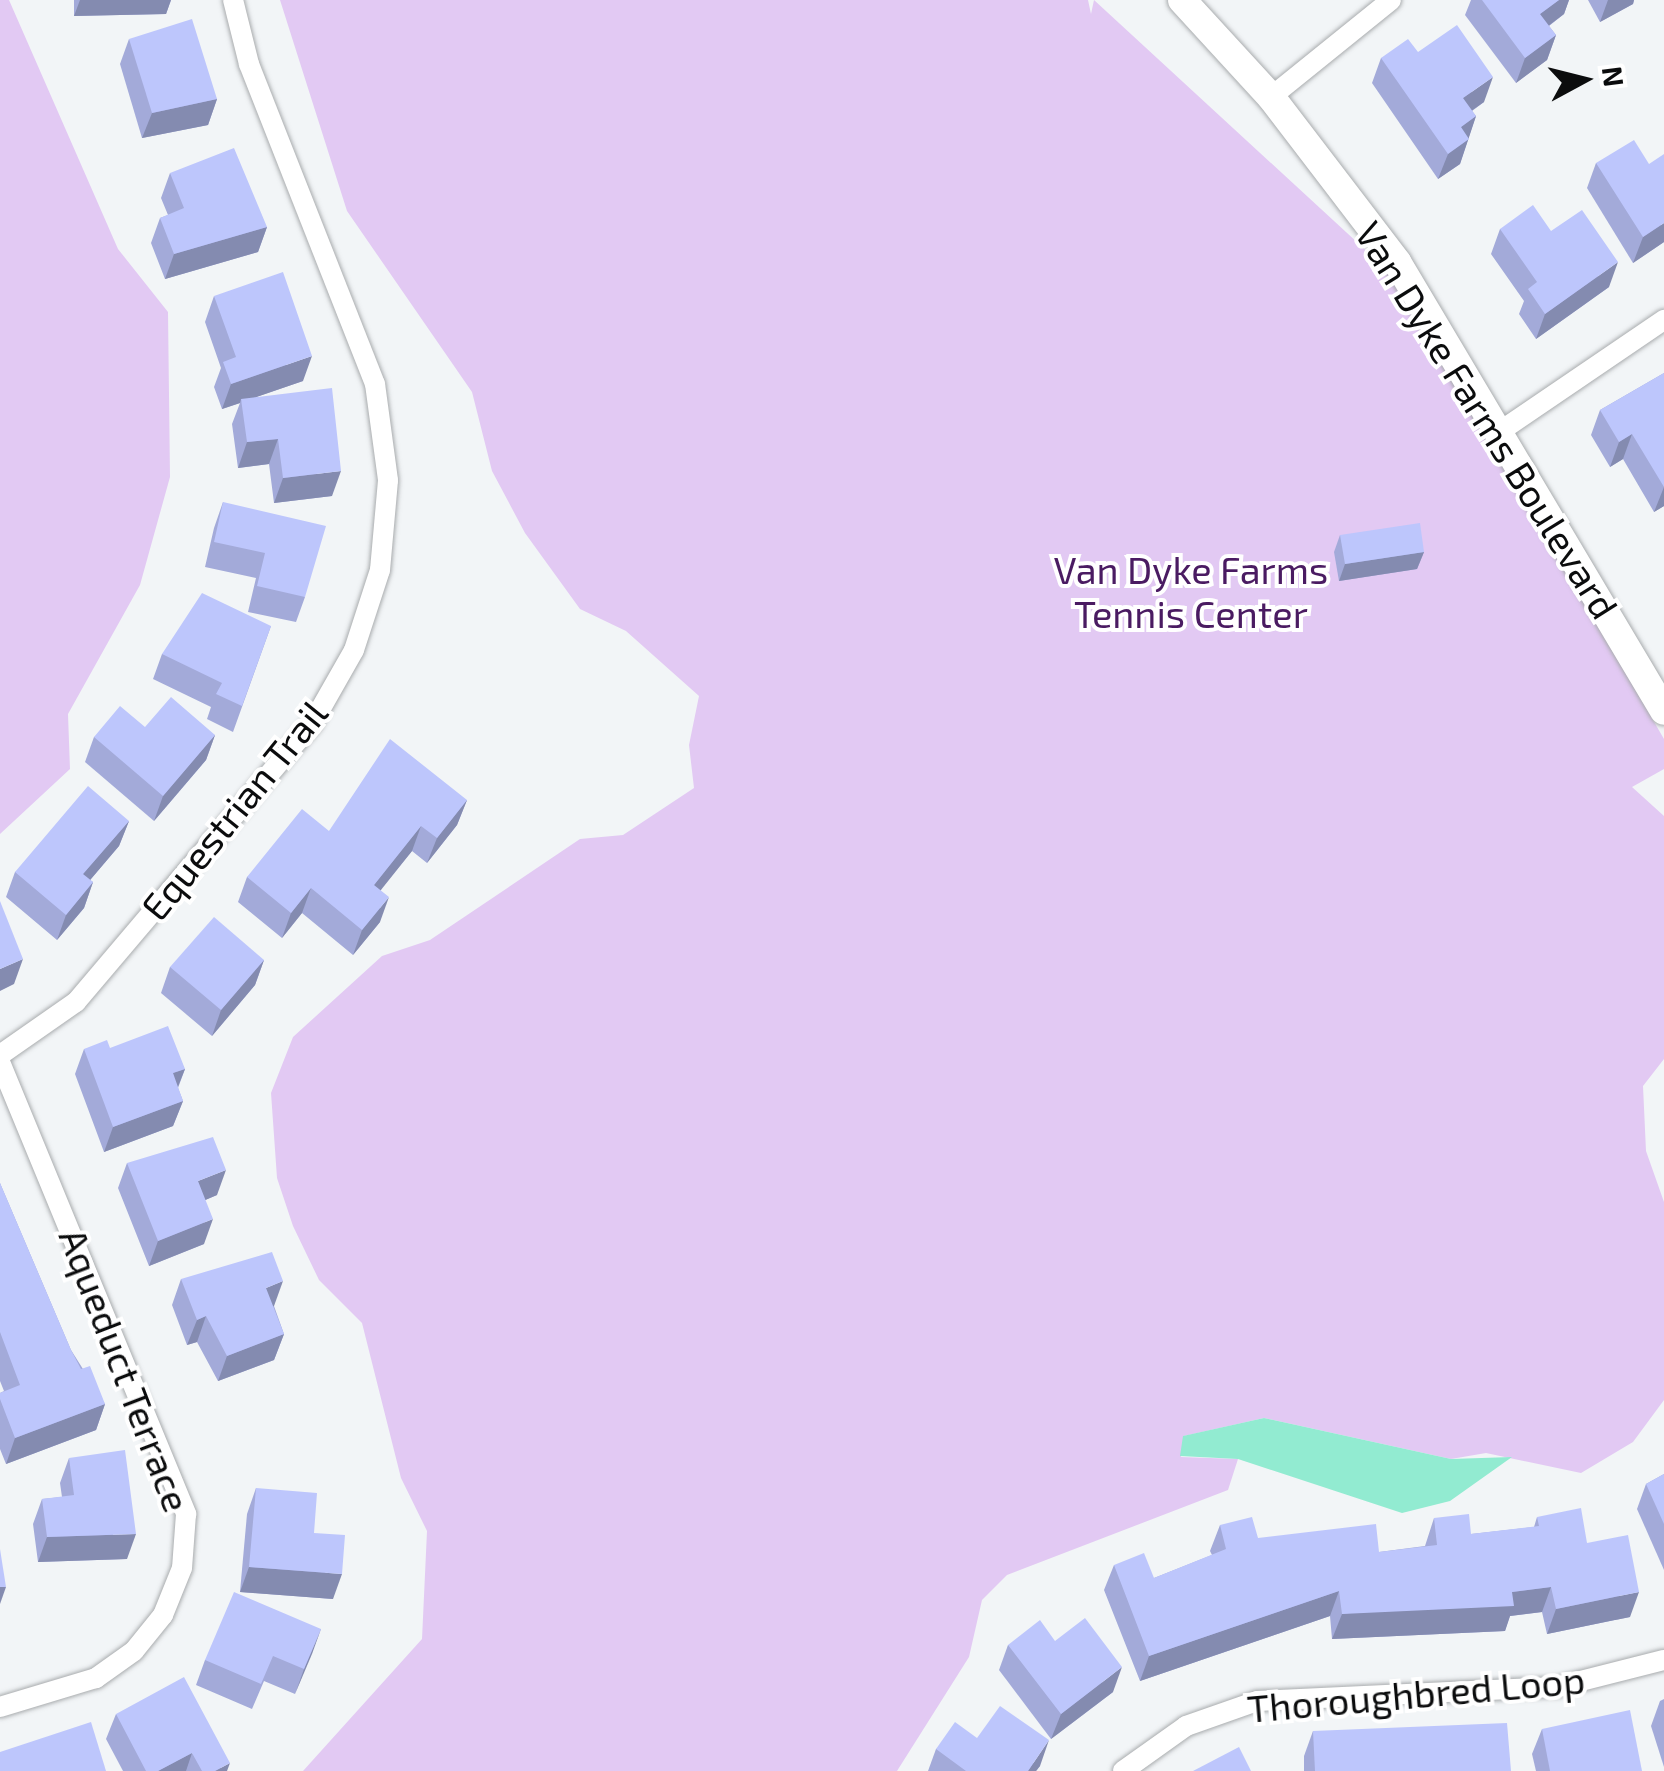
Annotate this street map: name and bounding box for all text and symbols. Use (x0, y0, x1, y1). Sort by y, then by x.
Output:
north arrow (1534, 30, 1634, 130)
text: N (1596, 64, 1632, 88)
street label: Van Dyke Farms Boulevard (1346, 213, 1628, 627)
park label: Van Dyke Farms Tennis Center (1054, 547, 1328, 636)
street label: Equestrian Trail (131, 691, 337, 929)
street label: Aqueduct Terrace (50, 1222, 200, 1518)
street label: Thoroughbred Loop (1245, 1657, 1587, 1731)

